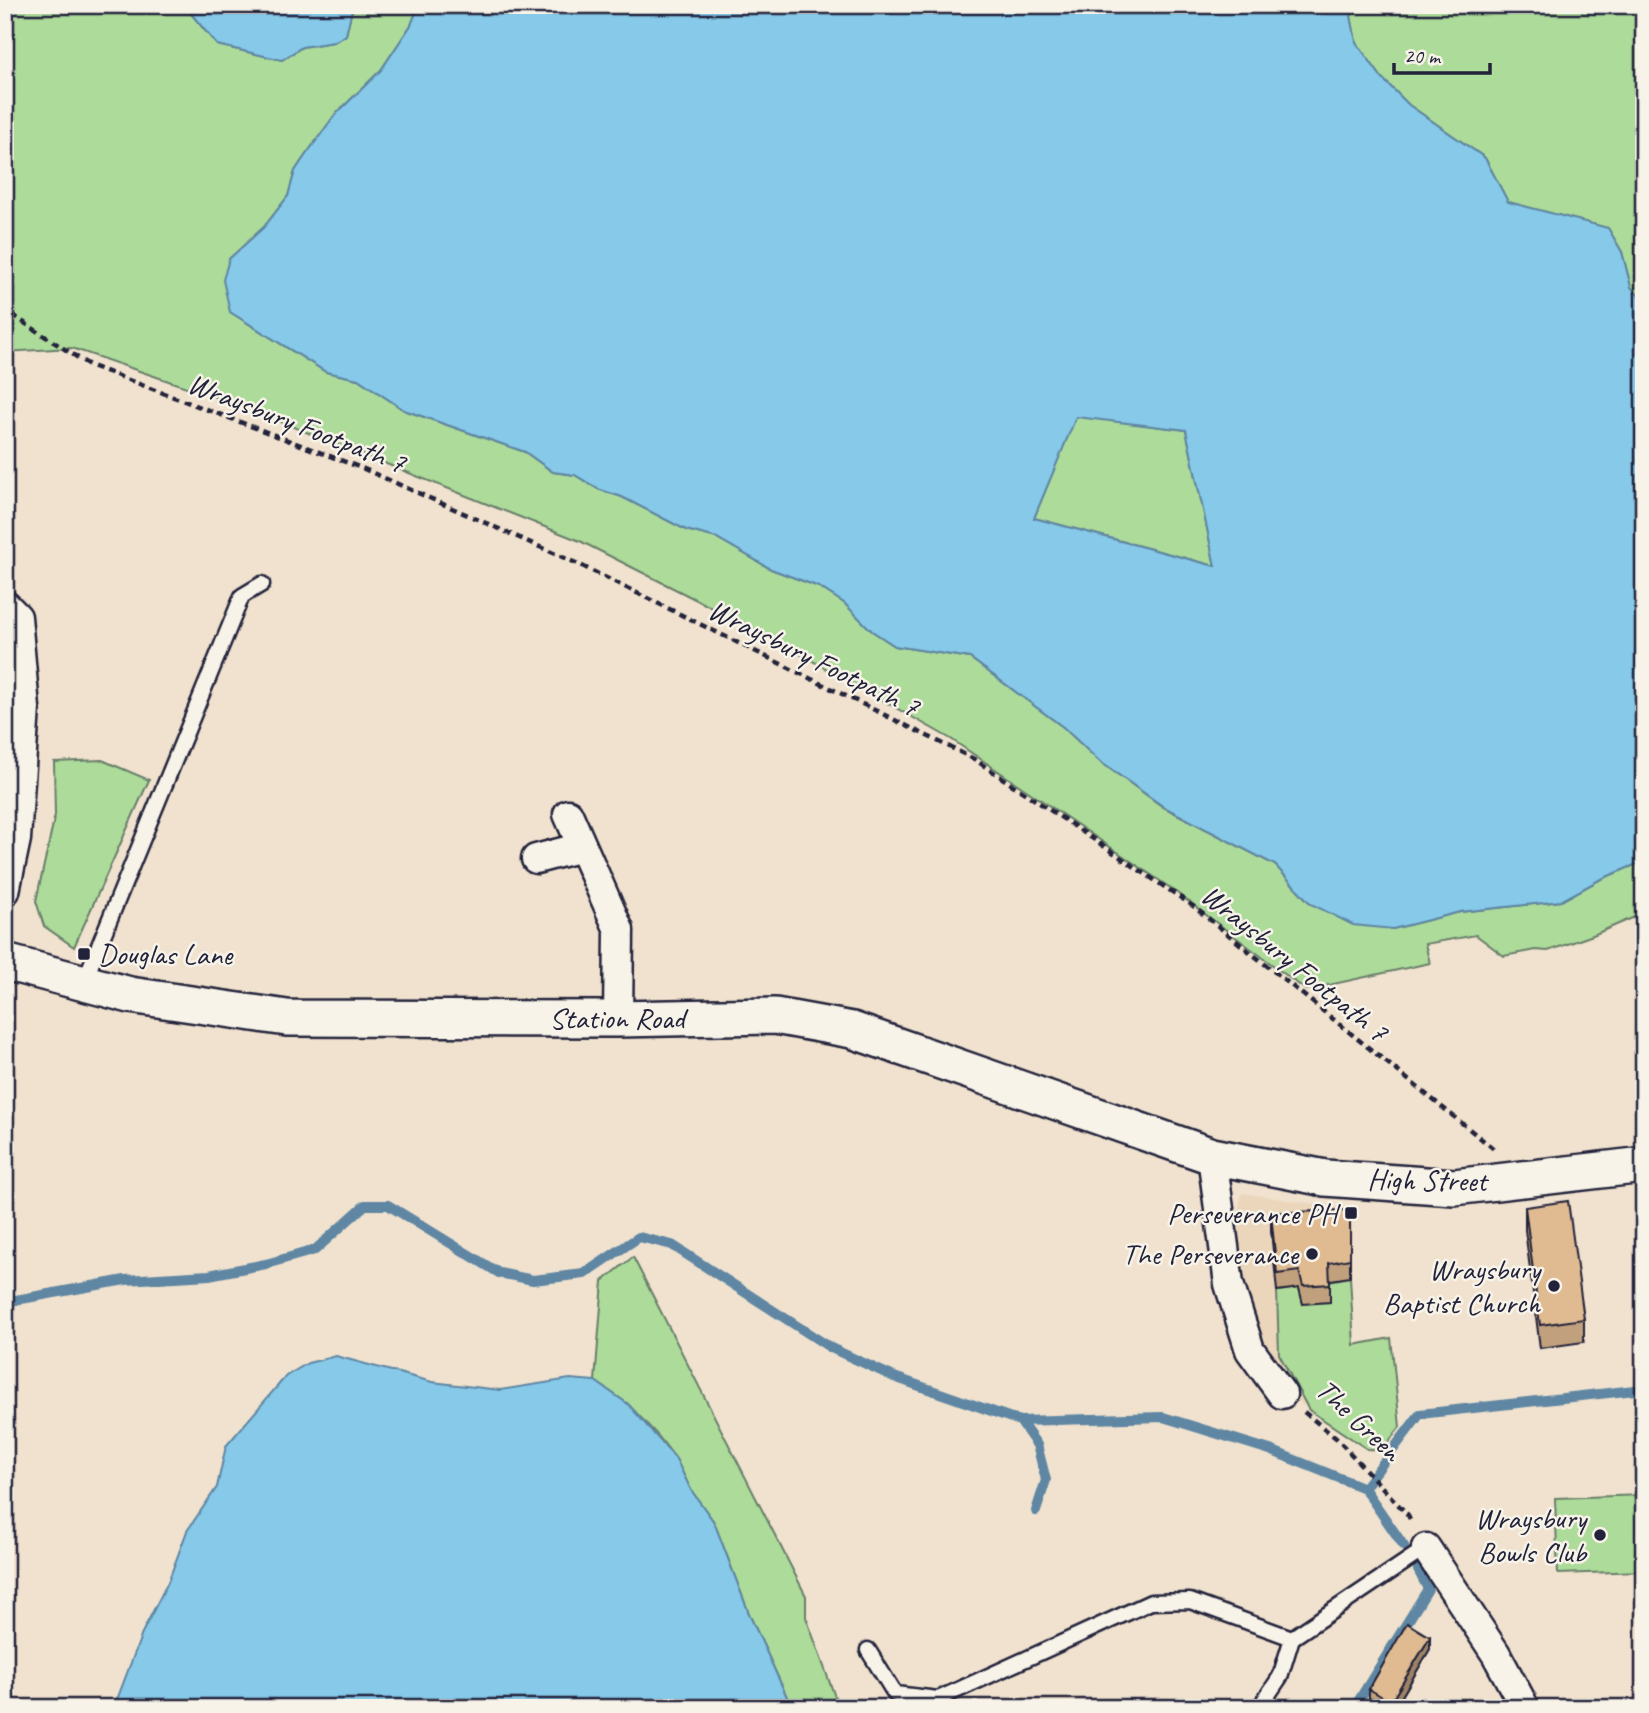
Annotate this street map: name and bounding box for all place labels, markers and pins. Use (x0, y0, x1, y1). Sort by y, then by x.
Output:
place label: Douglas Lane (98, 935, 234, 973)
marker: Douglas Lane (76, 946, 92, 962)
place label: Perseverance PH (1167, 1194, 1341, 1232)
marker: Perseverance PH (1343, 1205, 1359, 1221)
place label: The Perseverance (1122, 1235, 1300, 1273)
marker: The Perseverance (1304, 1246, 1320, 1262)
place label: Wraysbury Baptist Church (1383, 1250, 1543, 1322)
marker: Wraysbury Baptist Church (1546, 1278, 1562, 1294)
place label: Wraysbury Bowls Club (1475, 1499, 1589, 1571)
marker: Wraysbury Bowls Club (1592, 1527, 1608, 1543)

